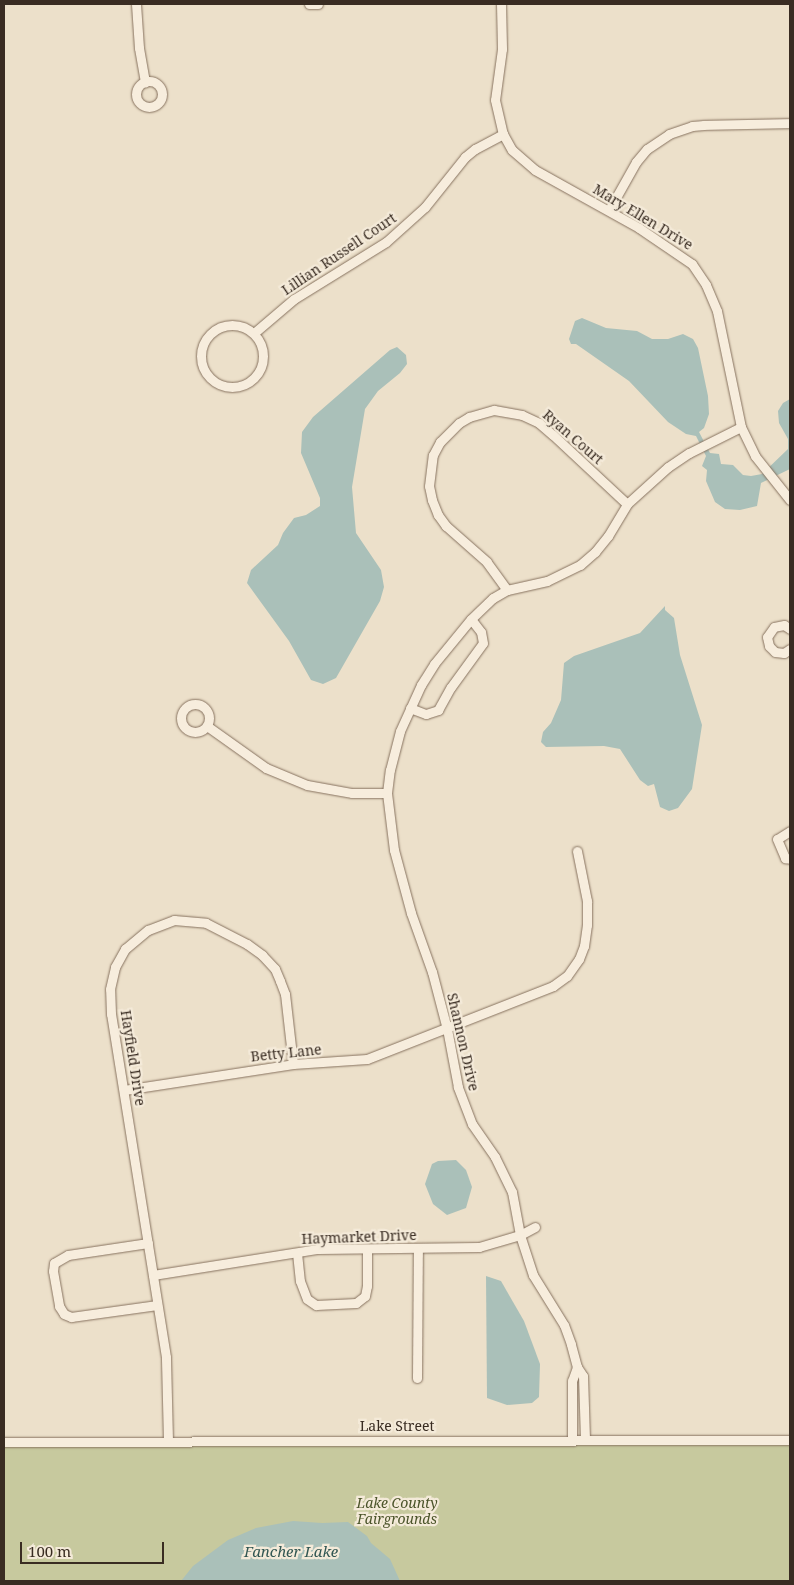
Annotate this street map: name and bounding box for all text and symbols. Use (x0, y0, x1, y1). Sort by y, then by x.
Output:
street label: Mary Ellen Drive (590, 181, 696, 253)
street label: Lillian Russell Court (279, 209, 399, 299)
street label: Ryan Court (539, 406, 607, 468)
street label: Shannon Drive (444, 991, 482, 1093)
street label: Hayfield Drive (117, 1009, 149, 1107)
street label: Betty Lane (250, 1041, 322, 1065)
street label: Haymarket Drive (301, 1227, 417, 1247)
street label: Lake Street (360, 1418, 434, 1434)
park label: Lake County Fairgrounds (356, 1495, 438, 1528)
scale bar (22, 1532, 166, 1564)
text: 100 m (28, 1541, 71, 1561)
water label: Fancher Lake (244, 1543, 338, 1561)

